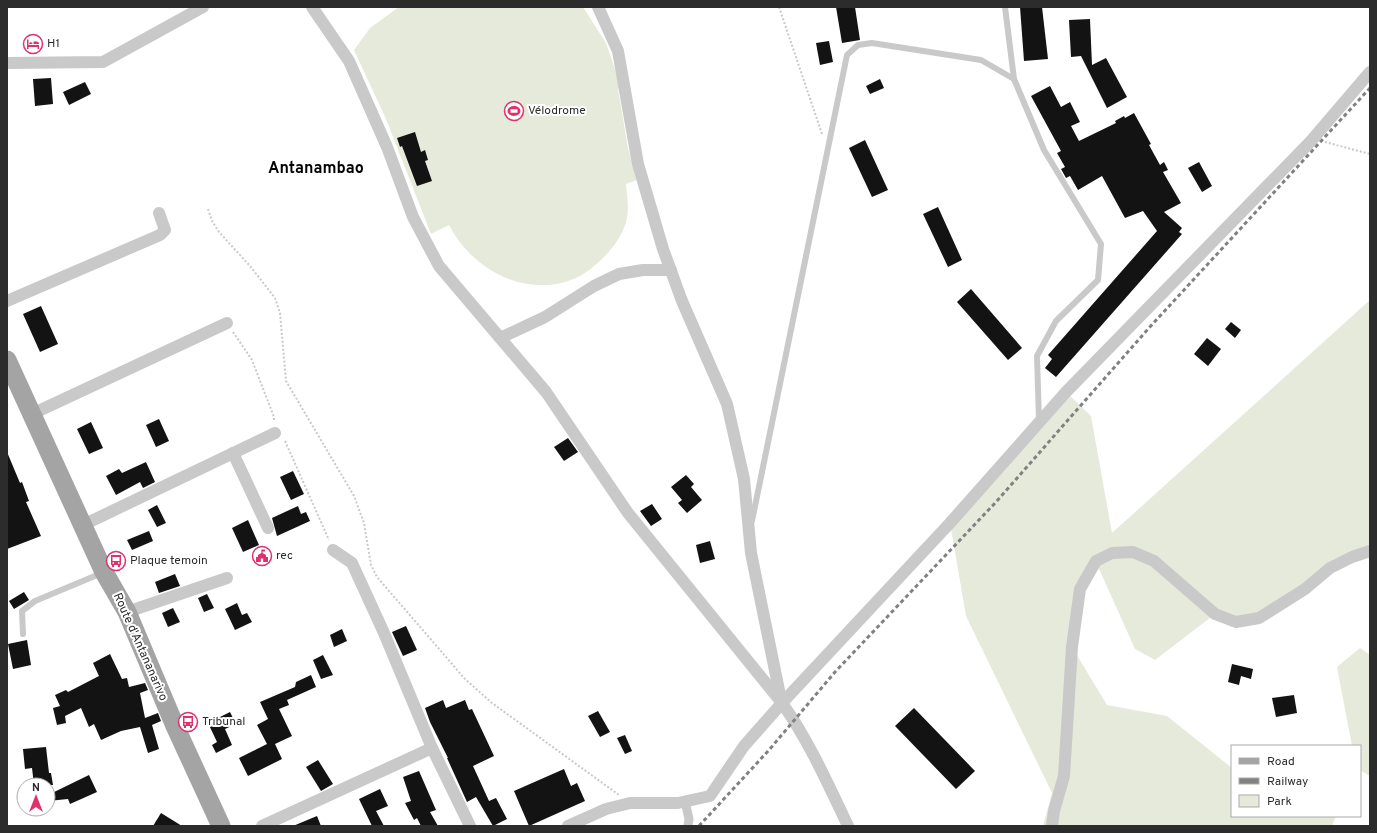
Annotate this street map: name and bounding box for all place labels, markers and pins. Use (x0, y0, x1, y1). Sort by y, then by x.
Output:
hotel icon: H1 (22, 33, 44, 55)
place label: H1 (47, 36, 60, 52)
sports icon: Vélodrome (503, 100, 525, 122)
place label: Vélodrome (528, 103, 586, 119)
public building icon: rec (251, 545, 273, 567)
place label: rec (276, 548, 293, 564)
bus stop icon: Plaque temoin (105, 550, 127, 572)
place label: Plaque temoin (130, 553, 208, 569)
bus stop icon: Tribunal (177, 711, 199, 733)
place label: Tribunal (202, 714, 245, 730)

